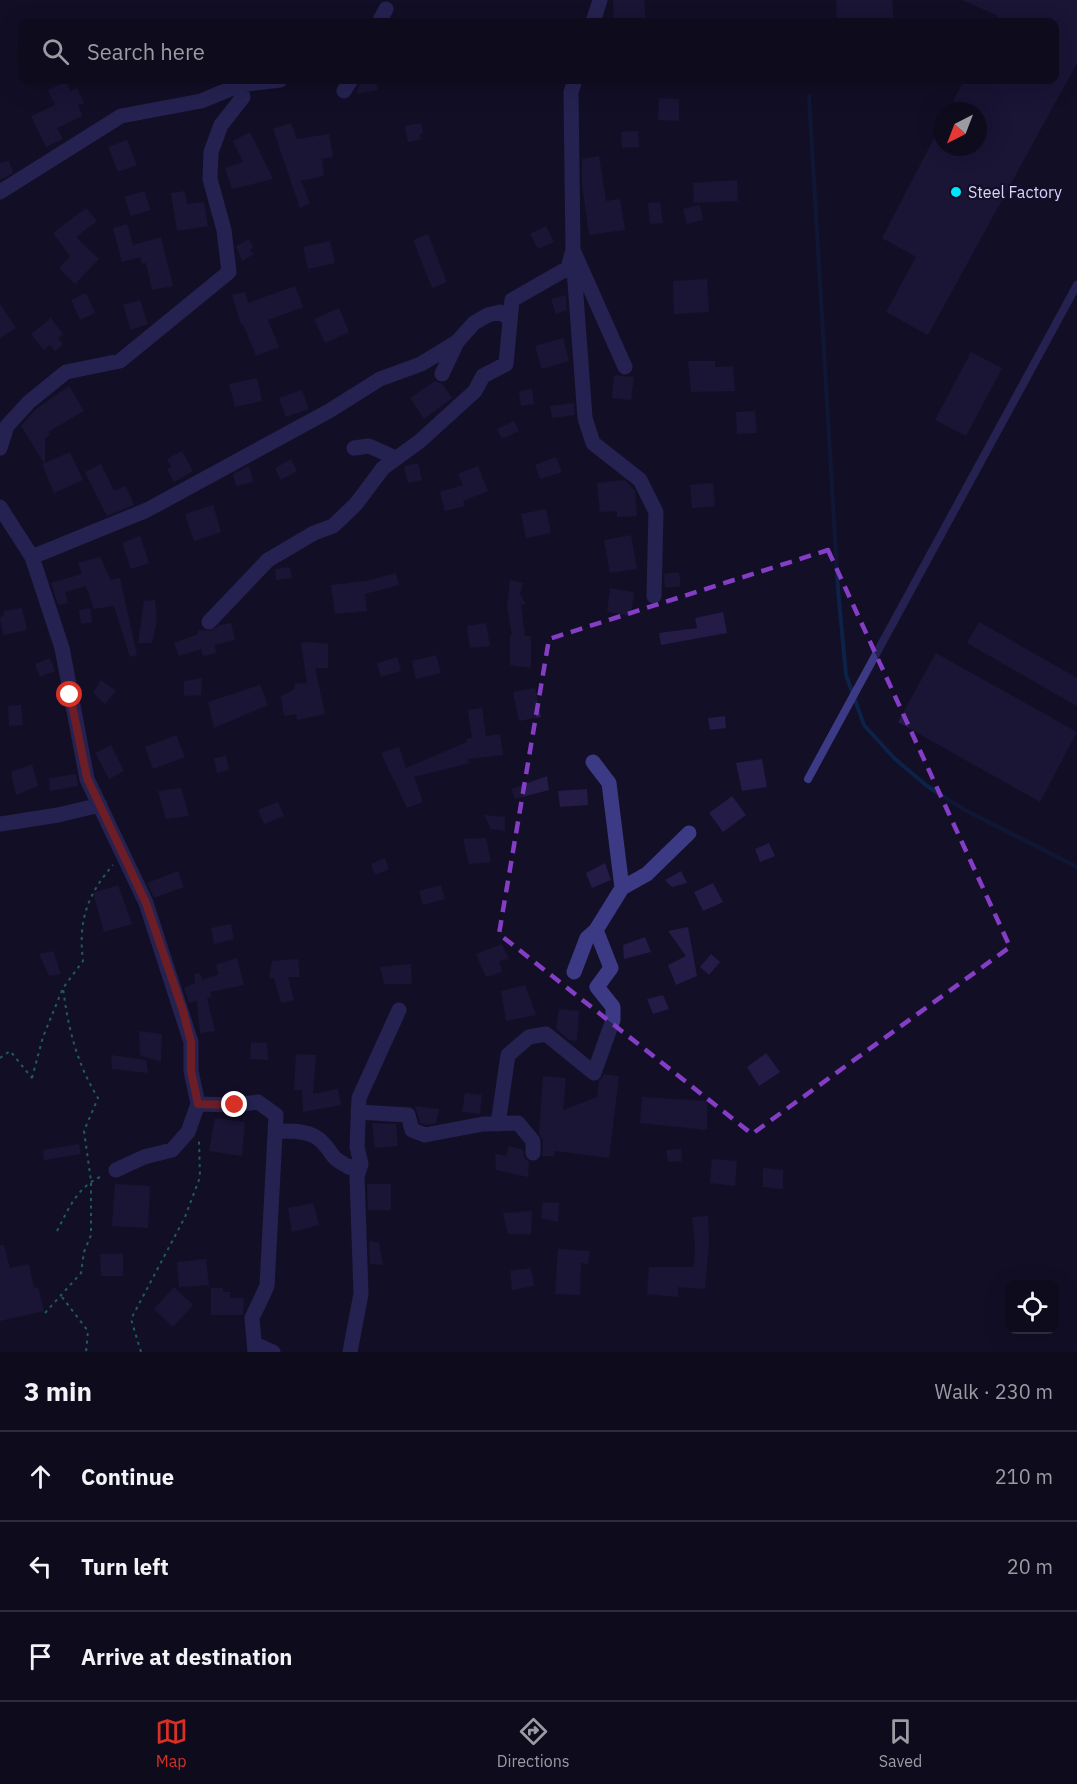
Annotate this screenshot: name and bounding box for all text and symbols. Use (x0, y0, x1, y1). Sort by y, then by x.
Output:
search box (18, 18, 1059, 84)
icon: search (39, 35, 72, 68)
text: Search here (87, 37, 205, 66)
north arrow (933, 102, 987, 156)
place label: Steel Factory (968, 182, 1062, 202)
marker: Steel Factory (949, 185, 963, 199)
route start (56, 681, 82, 707)
route end (221, 1091, 247, 1117)
map controls (1005, 1280, 1059, 1334)
button: locate (1005, 1280, 1059, 1334)
text: 3 min (24, 1374, 92, 1408)
text: Walk · 230 m (935, 1378, 1053, 1405)
icon: ahead (24, 1460, 57, 1493)
text: Continue (81, 1462, 174, 1491)
text: 210 m (995, 1463, 1053, 1490)
icon: left (24, 1550, 57, 1583)
text: Turn left (81, 1552, 169, 1581)
text: 20 m (1007, 1553, 1053, 1580)
icon: arrive (24, 1640, 57, 1673)
text: Arrive at destination (81, 1642, 292, 1671)
tab: Map (155, 1715, 188, 1771)
tab: Directions (497, 1715, 570, 1771)
tab: Saved (879, 1715, 922, 1771)

